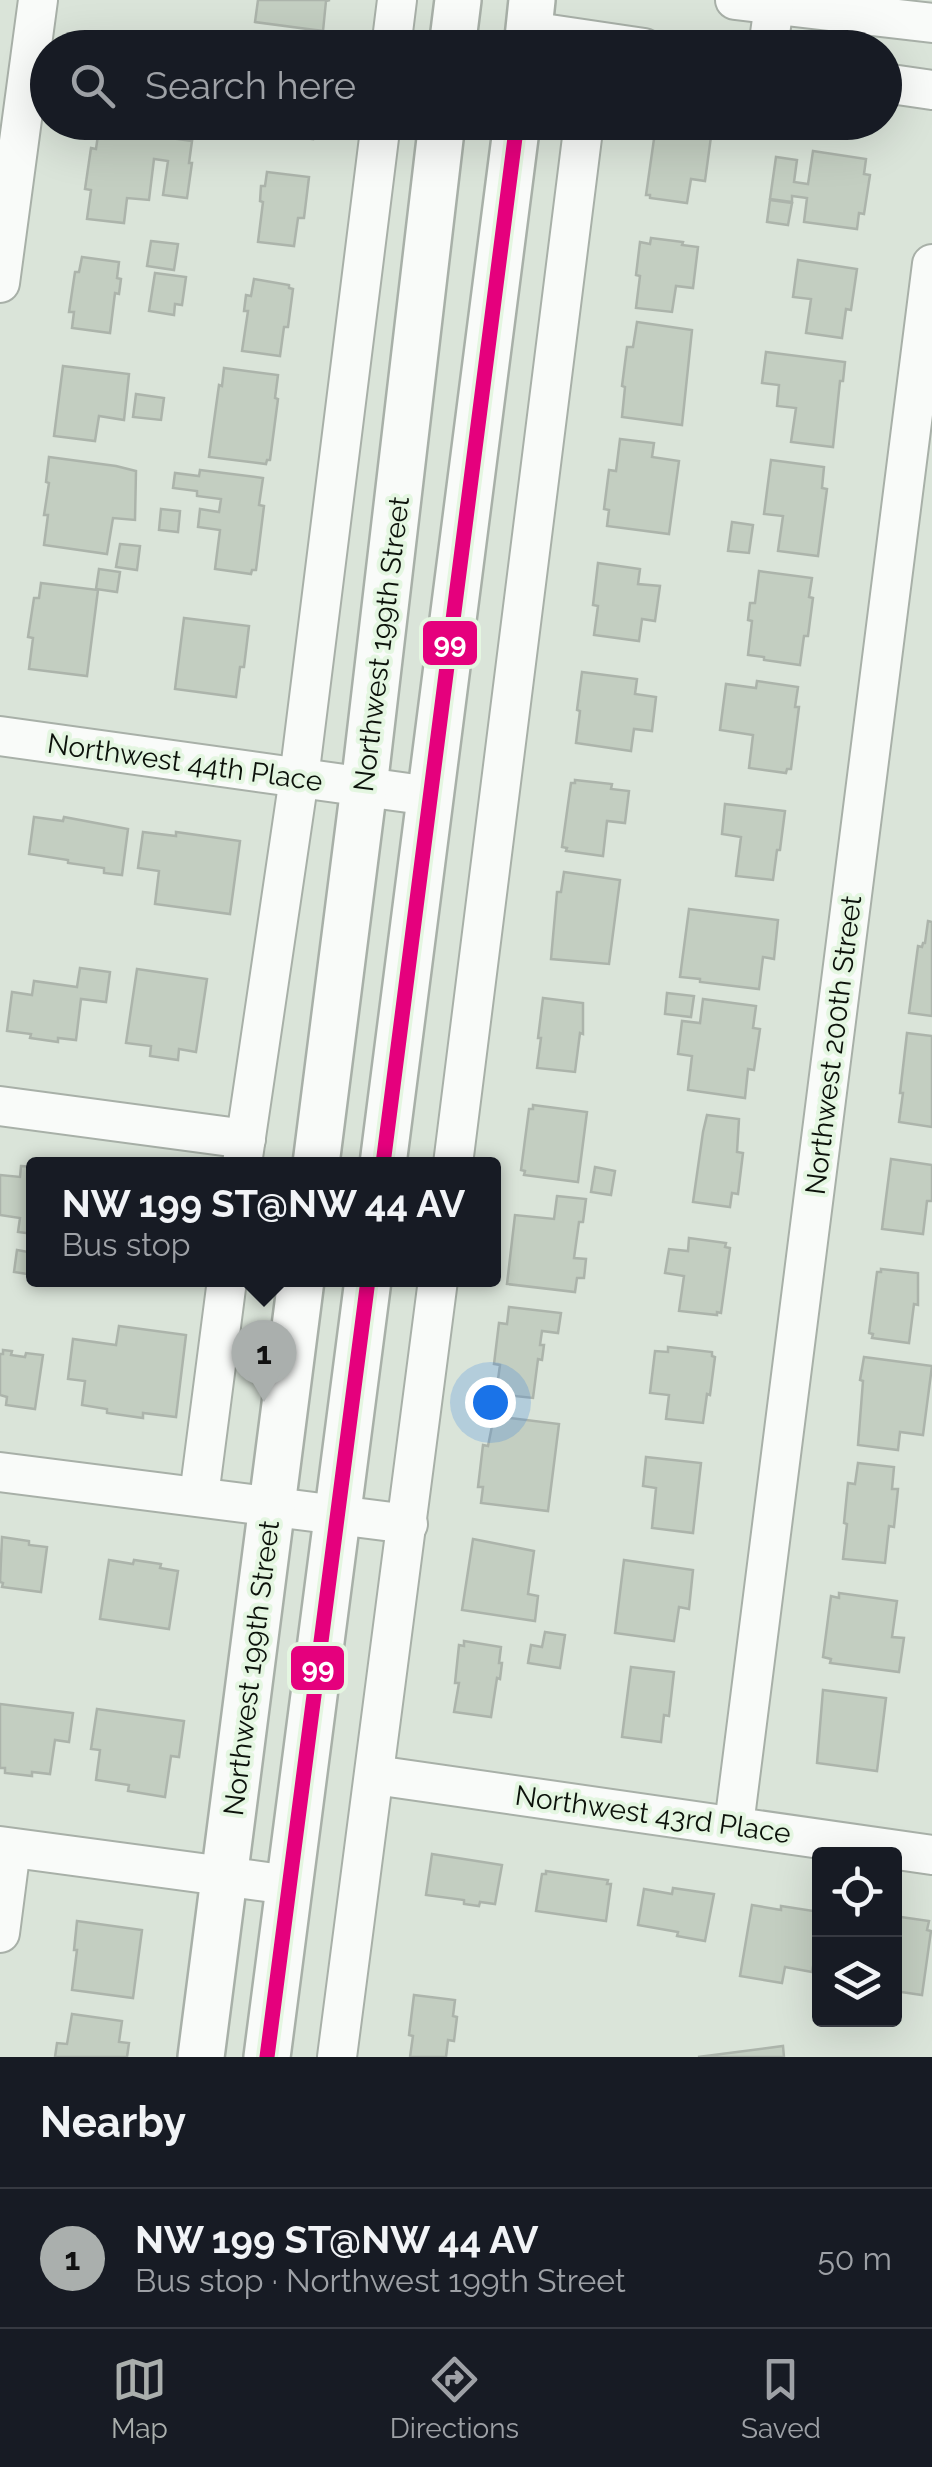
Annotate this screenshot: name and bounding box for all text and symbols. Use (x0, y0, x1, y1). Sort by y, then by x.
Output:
search box (30, 30, 902, 140)
icon: search (65, 58, 120, 113)
text: Search here (145, 63, 356, 108)
street label: Northwest 199th Street (347, 494, 416, 794)
line badge: 99 (421, 619, 479, 667)
text: 99 (434, 627, 466, 660)
street label: Northwest 44th Place (45, 727, 325, 798)
street label: Northwest 200th Street (799, 893, 868, 1197)
popup (26, 1157, 501, 1287)
text: NW 199 ST@NW 44 AV (62, 1181, 465, 1226)
text: Bus stop (62, 1226, 190, 1263)
pin: 1 (232, 1320, 296, 1402)
your location (465, 1377, 516, 1428)
street label: Northwest 199th Street (217, 1518, 286, 1818)
line badge: 99 (289, 1644, 346, 1692)
text: 99 (302, 1652, 334, 1685)
street label: Northwest 43rd Place (513, 1779, 793, 1850)
map controls (812, 1847, 902, 2027)
button: locate (812, 1847, 902, 1937)
button: layers (812, 1937, 902, 2027)
text: Nearby (40, 2098, 186, 2147)
text: NW 199 ST@NW 44 AV (135, 2217, 538, 2262)
text: 1 (65, 2240, 80, 2277)
text: 50 m (817, 2240, 892, 2277)
text: Bus stop · Northwest 199th Street (135, 2262, 626, 2299)
tab: Map (111, 2352, 168, 2445)
tab: Directions (390, 2352, 519, 2445)
tab: Saved (741, 2352, 821, 2445)

